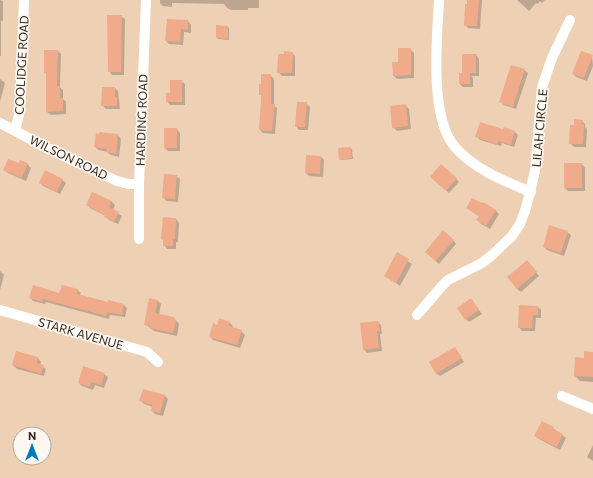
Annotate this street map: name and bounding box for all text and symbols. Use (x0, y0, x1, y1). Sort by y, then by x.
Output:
street label: COOLIDGE ROAD (11, 15, 31, 115)
street label: HARDING ROAD (132, 74, 150, 166)
street label: LILAH CIRCLE (529, 88, 549, 168)
street label: WILSON ROAD (28, 132, 110, 182)
street label: STARK AVENUE (37, 314, 125, 352)
north arrow (12, 426, 52, 466)
text: N (28, 429, 36, 442)

